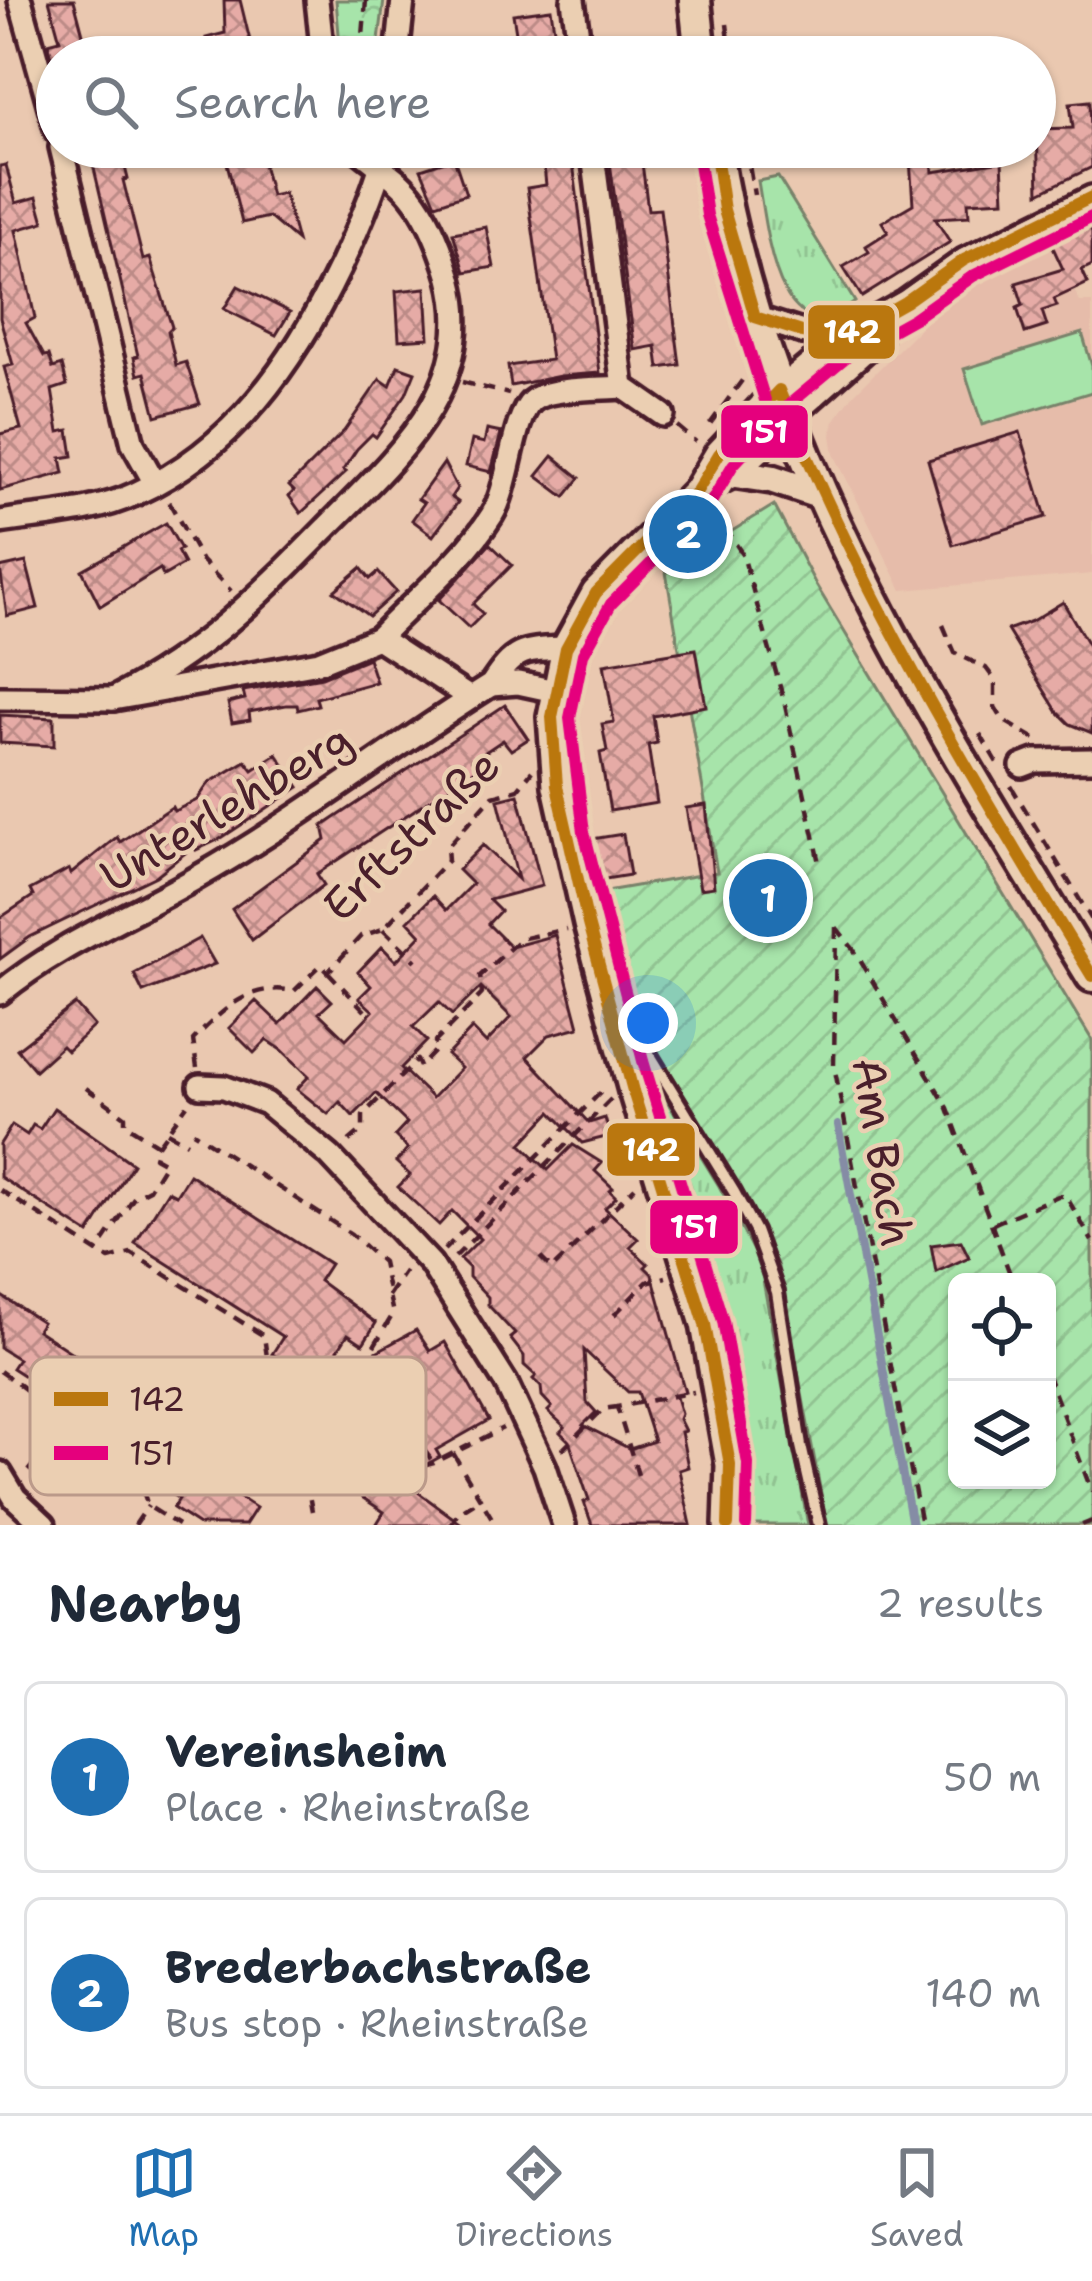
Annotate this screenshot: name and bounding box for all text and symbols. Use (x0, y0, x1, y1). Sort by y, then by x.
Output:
search box (36, 36, 1056, 168)
icon: search (78, 69, 144, 135)
text: Search here (174, 72, 431, 132)
line badge: 142 (806, 303, 897, 361)
text: 142 (823, 309, 881, 354)
line badge: 151 (719, 403, 810, 460)
text: 151 (739, 409, 789, 454)
pin: 2 (649, 489, 727, 579)
street label: Unterlehberg (89, 708, 363, 906)
street label: Erftstraße (310, 736, 512, 934)
pin: 1 (729, 853, 807, 943)
your location (618, 993, 678, 1053)
street label: Am Bach (838, 1053, 928, 1251)
line badge: 142 (605, 1121, 697, 1178)
text: 142 (622, 1127, 680, 1172)
line badge: 151 (648, 1198, 740, 1256)
text: 151 (669, 1204, 719, 1249)
map controls (948, 1273, 1056, 1489)
button: locate (948, 1273, 1056, 1381)
legend (30, 1357, 426, 1495)
text: 142 (129, 1377, 185, 1422)
button: layers (948, 1381, 1056, 1489)
text: 151 (129, 1431, 175, 1476)
text: Nearby (48, 1569, 243, 1637)
text: 2 results (877, 1577, 1044, 1629)
text: Vereinsheim (165, 1721, 447, 1781)
text: 1 (81, 1751, 99, 1803)
text: 50 m (943, 1751, 1041, 1803)
text: Place · Rheinstraße (165, 1781, 531, 1833)
text: Brederbachstraße (165, 1937, 591, 1997)
text: 2 (76, 1967, 104, 2019)
text: 140 m (925, 1967, 1041, 2019)
text: Bus stop · Rheinstraße (165, 1997, 589, 2049)
tab: Map (128, 2140, 199, 2257)
tab: Directions (456, 2140, 613, 2257)
tab: Saved (870, 2140, 964, 2257)

